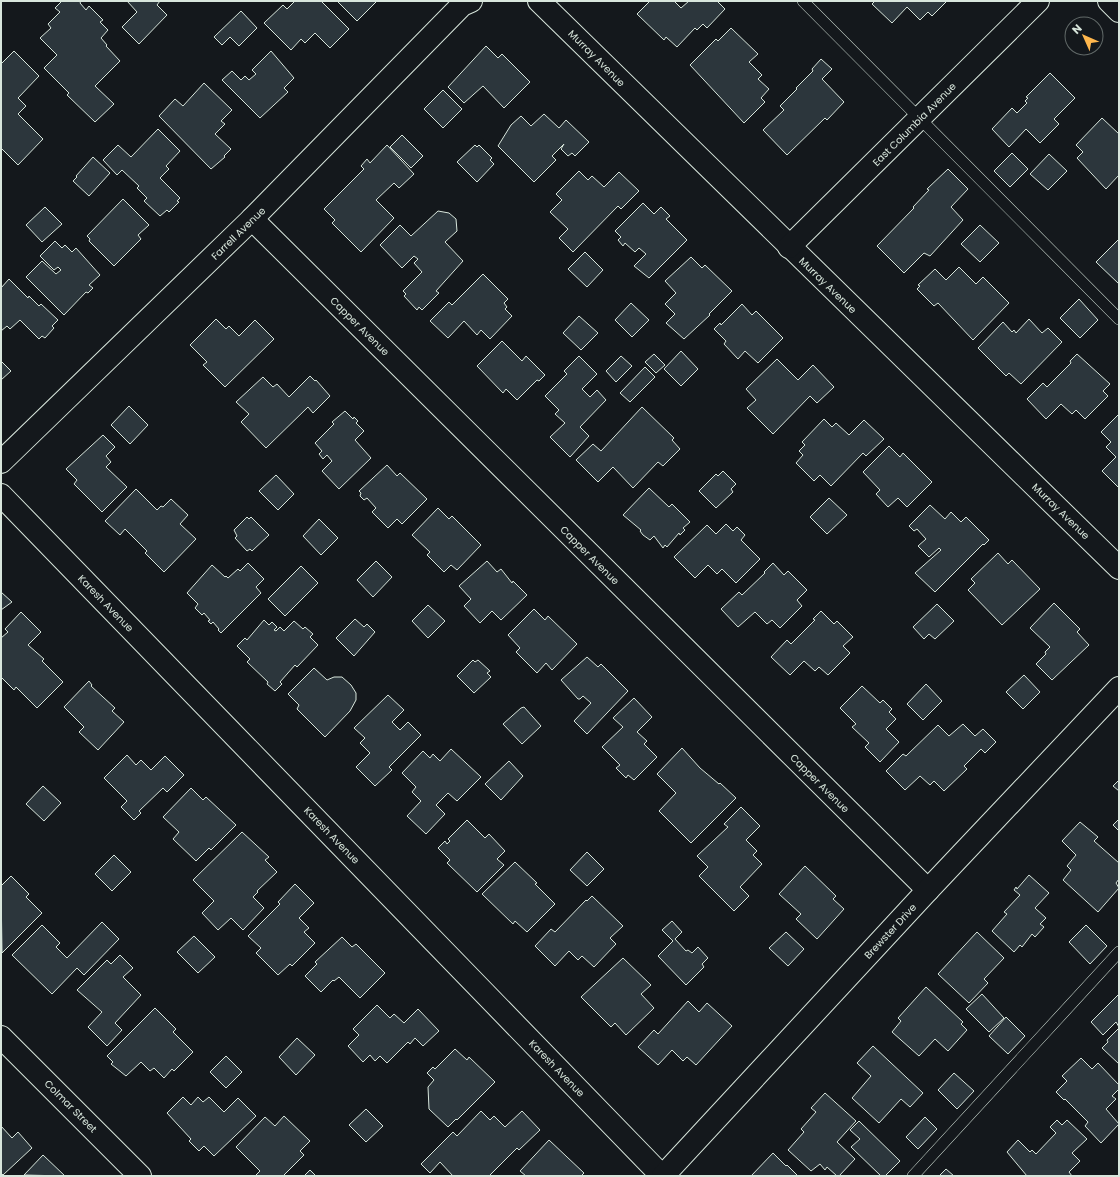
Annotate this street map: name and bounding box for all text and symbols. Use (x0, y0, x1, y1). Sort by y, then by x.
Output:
north arrow (1064, 16, 1104, 56)
text: N (1068, 20, 1086, 38)
street label: Murray Avenue (565, 27, 628, 90)
street label: East Columbia Avenue (869, 79, 960, 170)
street label: Farrell Avenue (208, 203, 269, 263)
street label: Murray Avenue (795, 254, 860, 317)
street label: Capper Avenue (327, 293, 393, 359)
street label: Murray Avenue (1028, 480, 1093, 543)
street label: Capper Avenue (557, 522, 623, 588)
street label: Karesh Avenue (74, 571, 137, 635)
street label: Capper Avenue (787, 750, 853, 816)
street label: Karesh Avenue (300, 803, 363, 867)
street label: Brewster Drive (861, 900, 920, 962)
street label: Karesh Avenue (525, 1036, 588, 1100)
street label: Colmar Street (41, 1077, 101, 1136)

